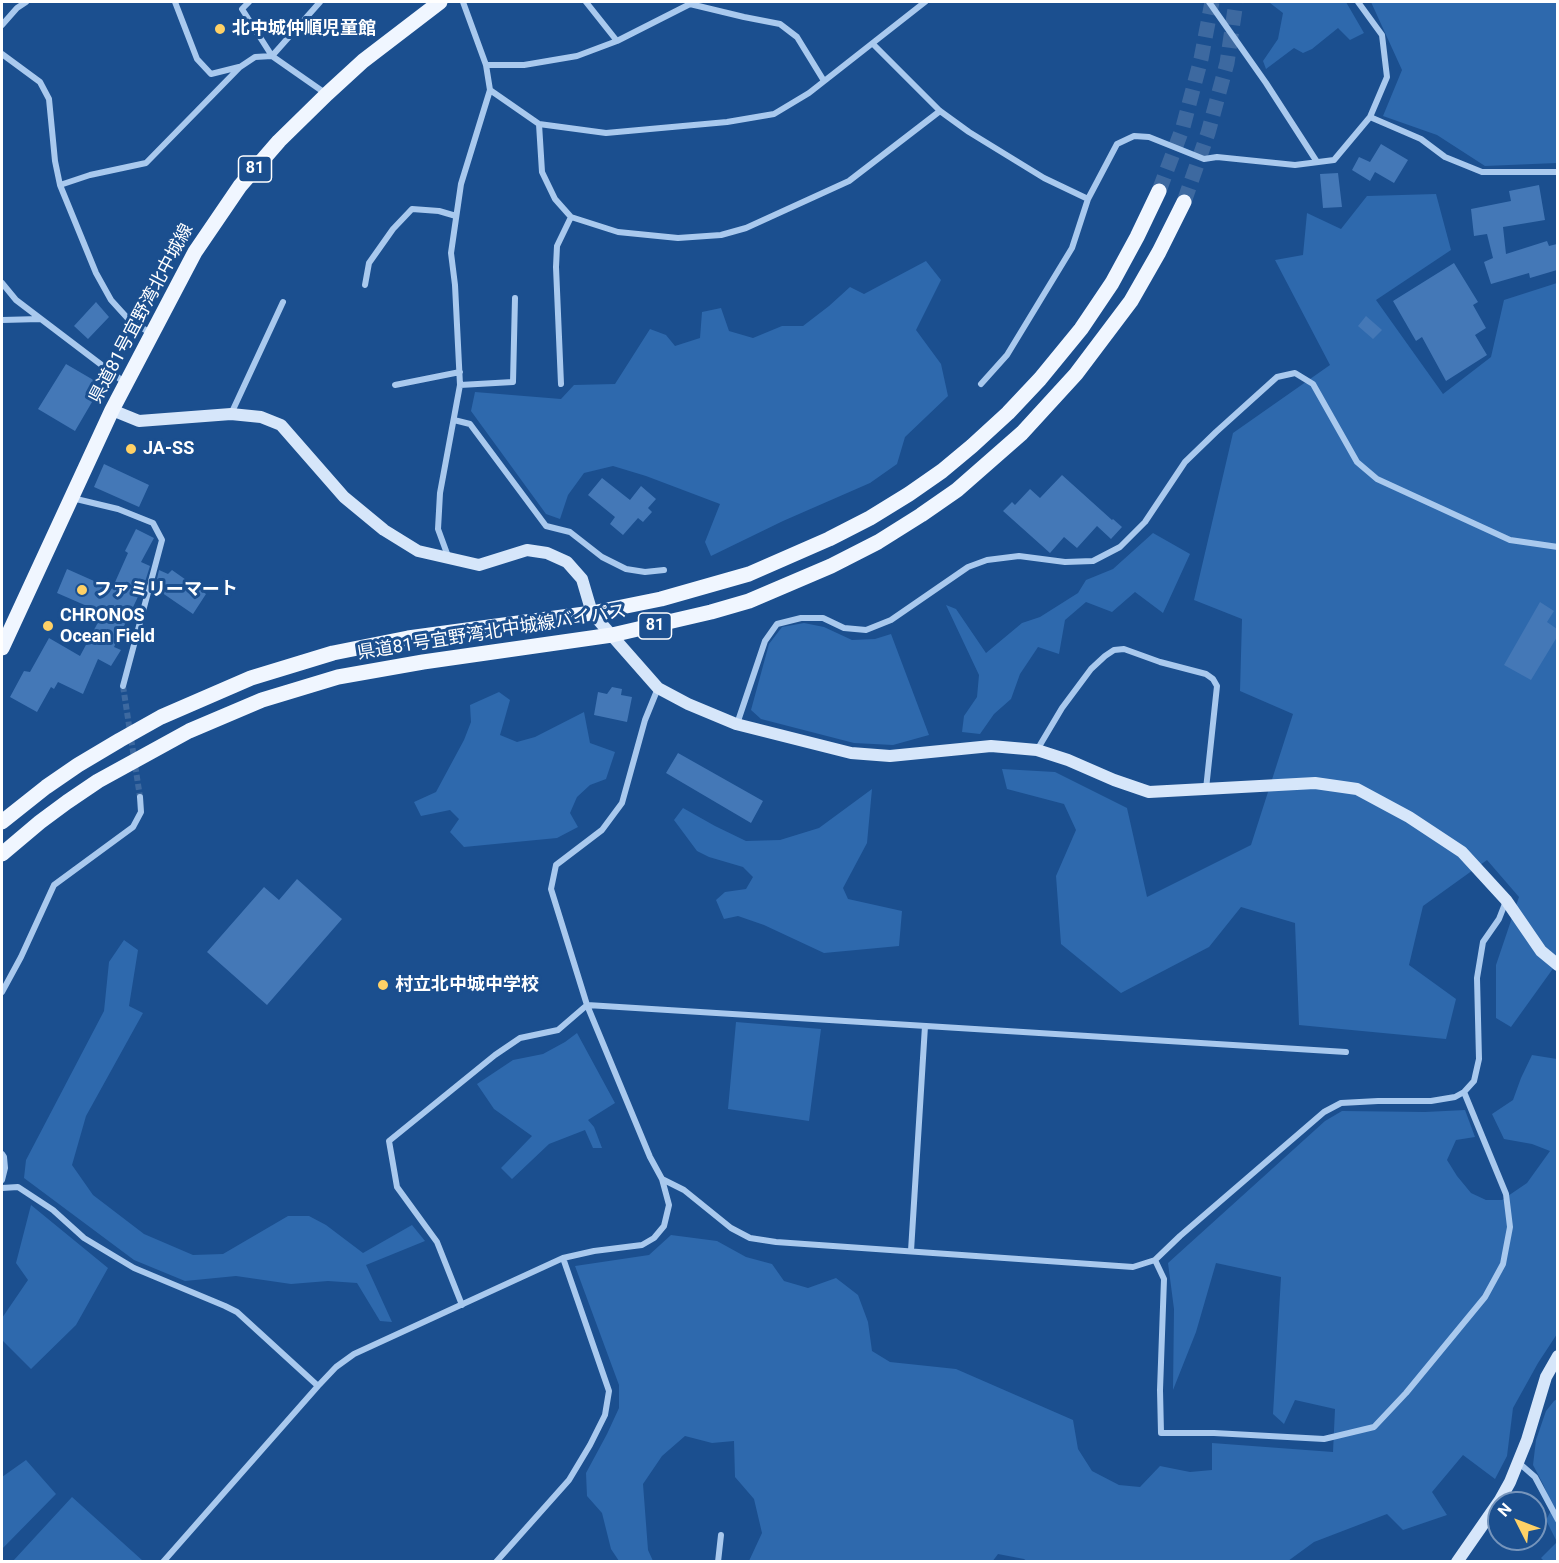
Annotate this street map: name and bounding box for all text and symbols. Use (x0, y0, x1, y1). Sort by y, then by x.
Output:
place label: 北中城仲順児童館 (232, 18, 376, 40)
marker: 北中城仲順児童館 (213, 22, 227, 36)
road number: 81 (238, 156, 272, 182)
street label: 県道81号宜野湾北中城線 (85, 221, 199, 407)
place label: JA-SS (143, 438, 194, 460)
marker: JA-SS (124, 442, 138, 456)
place label: ファミリーマート (94, 579, 238, 601)
marker: ファミリーマート (75, 583, 89, 597)
street label: 県道81号宜野湾北中城線バイパス (356, 601, 628, 665)
place label: CHRONOS Ocean Field (60, 605, 155, 648)
road number: 81 (638, 613, 672, 639)
marker: CHRONOS Ocean Field (41, 619, 55, 633)
place label: 村立北中城中学校 (395, 974, 539, 996)
marker: 村立北中城中学校 (376, 978, 390, 992)
north arrow (1487, 1491, 1547, 1551)
text: N (1494, 1499, 1516, 1521)

